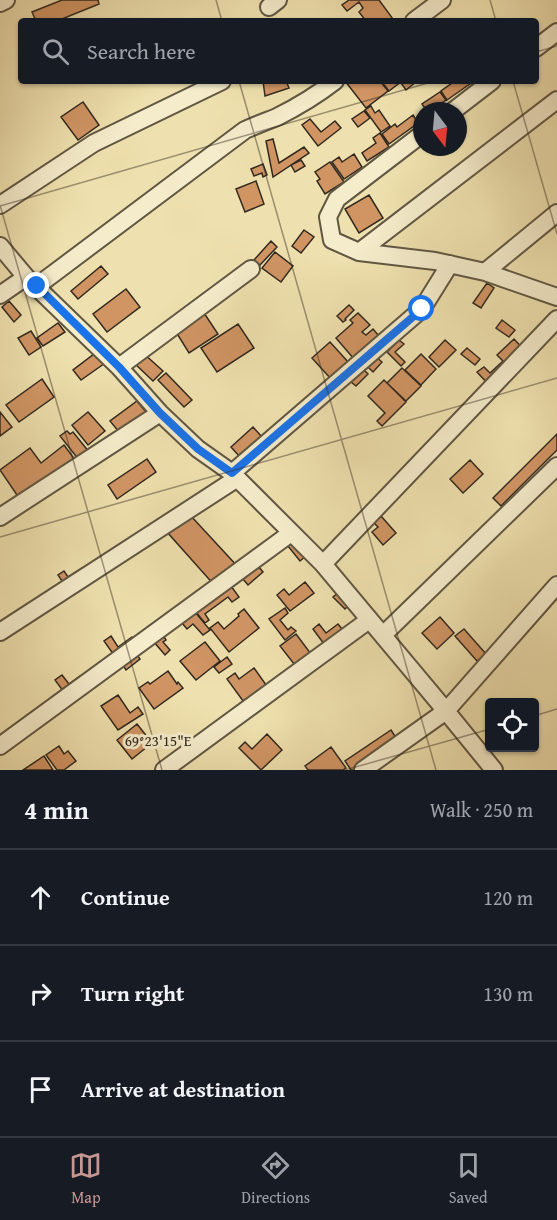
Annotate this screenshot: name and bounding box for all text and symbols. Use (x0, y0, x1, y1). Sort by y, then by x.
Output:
search box (18, 18, 539, 84)
icon: search (39, 35, 72, 68)
text: Search here (87, 35, 196, 67)
north arrow (413, 102, 467, 156)
route end (23, 272, 49, 298)
route start (408, 295, 434, 321)
map controls (485, 698, 539, 752)
button: locate (485, 698, 539, 752)
text: 69°23'15"E (125, 730, 192, 751)
text: 4 min (24, 790, 89, 829)
text: Walk · 250 m (430, 795, 533, 824)
icon: ahead (24, 881, 57, 914)
text: Continue (81, 881, 170, 913)
text: 120 m (483, 883, 533, 912)
icon: right (24, 977, 57, 1010)
text: Turn right (81, 977, 184, 1009)
text: 130 m (483, 979, 533, 1008)
icon: arrive (24, 1073, 57, 1106)
text: Arrive at destination (81, 1073, 285, 1105)
tab: Map (69, 1149, 102, 1209)
tab: Directions (241, 1149, 310, 1209)
tab: Saved (449, 1149, 488, 1209)

